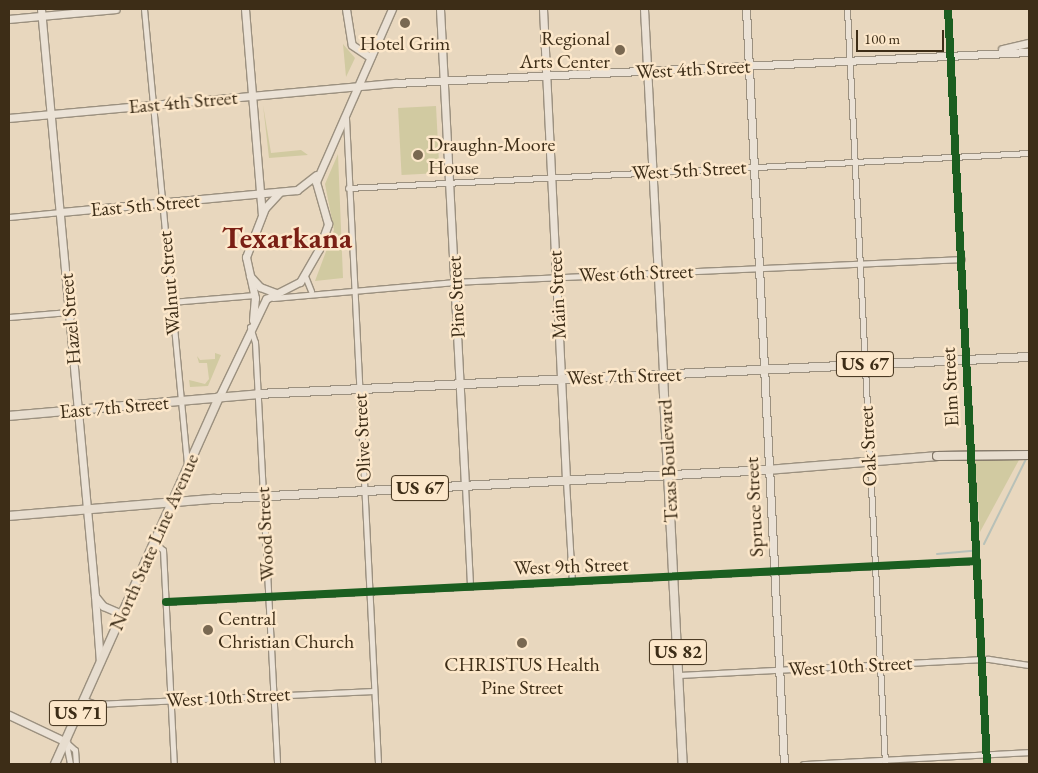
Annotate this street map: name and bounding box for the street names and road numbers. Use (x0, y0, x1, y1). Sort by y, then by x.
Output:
street label: West 4th Street (635, 54, 751, 84)
street label: East 4th Street (127, 85, 239, 119)
street label: West 5th Street (631, 155, 747, 185)
street label: East 5th Street (89, 188, 201, 222)
street label: Walnut Street (152, 230, 186, 336)
street label: Main Street (543, 250, 571, 340)
street label: Pine Street (442, 255, 470, 339)
street label: West 6th Street (578, 259, 694, 287)
street label: Hazel Street (54, 272, 86, 366)
street label: Elm Street (936, 347, 964, 427)
road number: US 67 (835, 348, 895, 380)
street label: West 7th Street (566, 362, 682, 390)
street label: East 7th Street (58, 390, 170, 424)
street label: Olive Street (348, 393, 376, 483)
street label: Texas Boulevard (653, 399, 683, 523)
street label: Oak Street (854, 405, 882, 487)
street label: North State Line Avenue (104, 450, 204, 634)
street label: Spruce Street (739, 456, 769, 558)
road number: US 67 (390, 472, 450, 504)
street label: Wood Street (251, 486, 279, 582)
street label: West 9th Street (513, 552, 629, 580)
road number: US 82 (648, 636, 708, 669)
street label: West 10th Street (787, 651, 913, 681)
street label: West 10th Street (165, 682, 291, 712)
road number: US 71 (48, 696, 108, 730)

